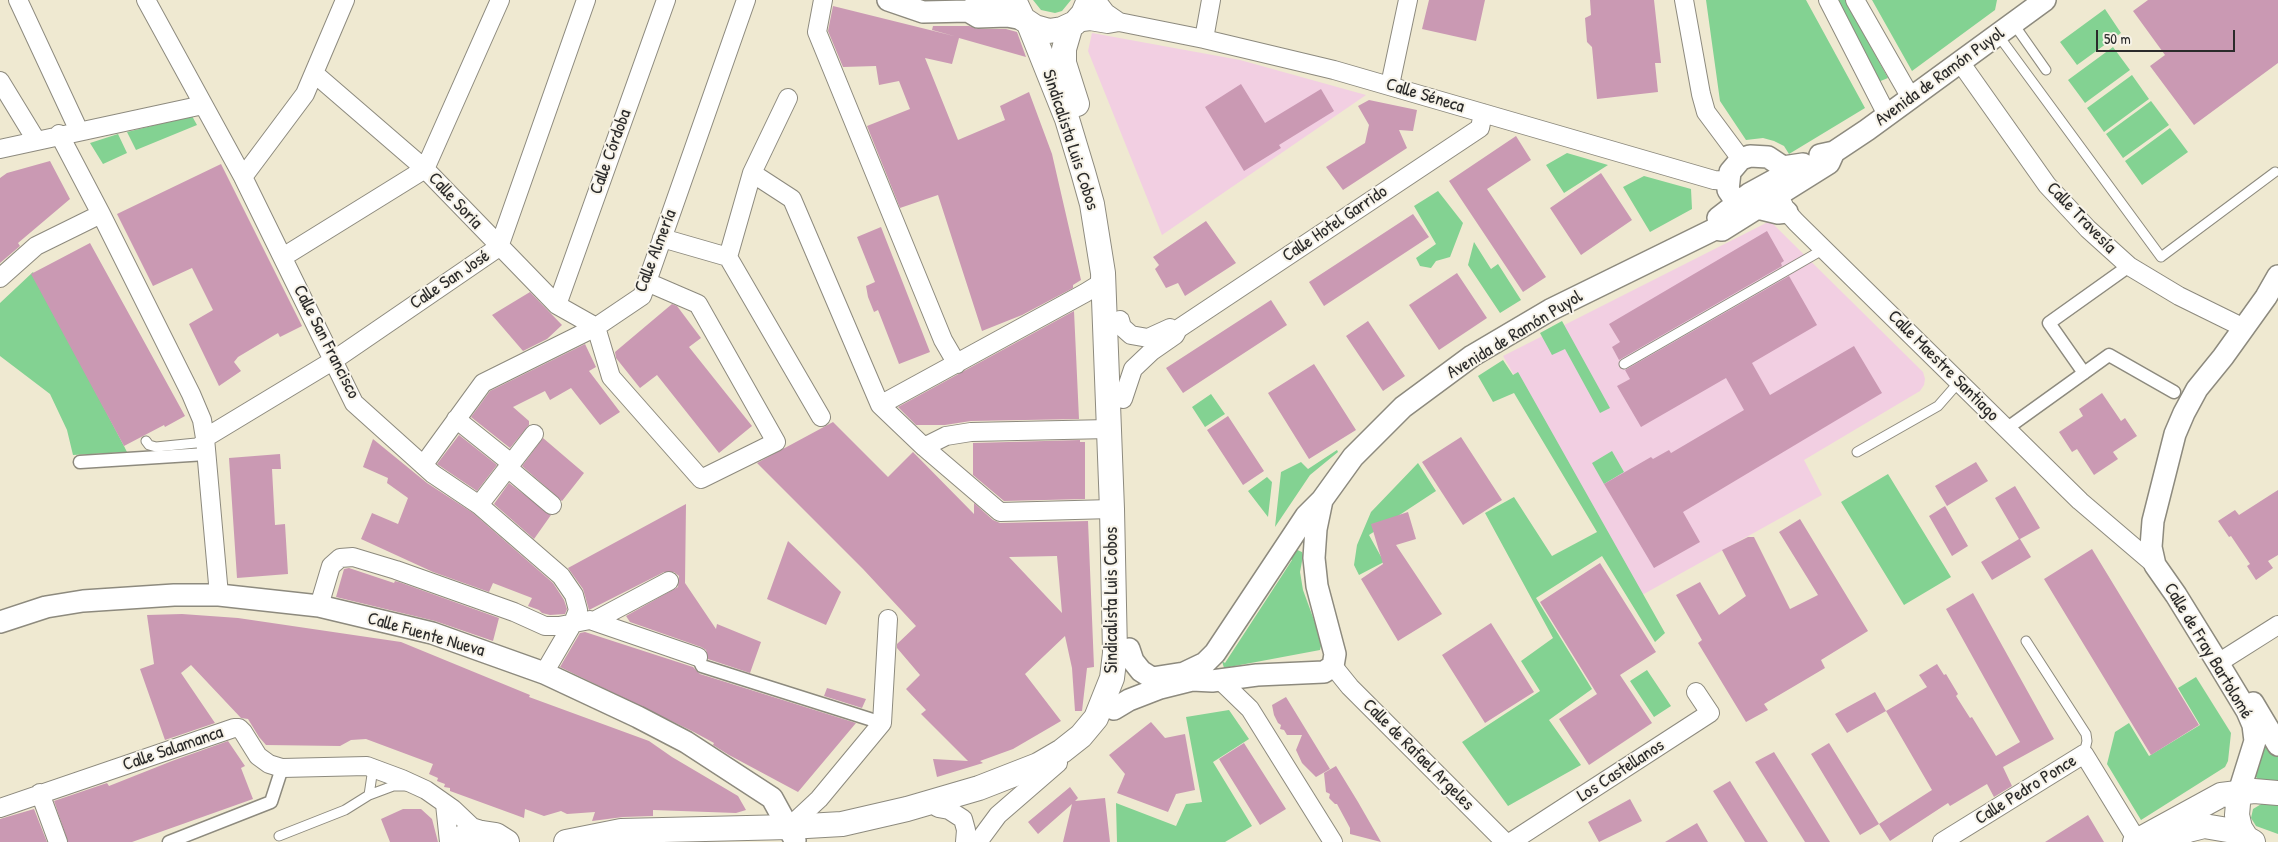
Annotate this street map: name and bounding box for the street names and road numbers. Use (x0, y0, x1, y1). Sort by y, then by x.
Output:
street label: Avenida de Ramón Puyol (1871, 23, 2009, 131)
street label: Sindicalista Luis Cobos (1037, 67, 1103, 213)
street label: Calle Séneca (1383, 74, 1467, 118)
street label: Calle Córdoba (586, 107, 636, 197)
street label: Calle Soria (423, 168, 487, 234)
street label: Calle Travesía (2042, 178, 2120, 258)
street label: Calle Hotel Garrido (1278, 181, 1392, 267)
street label: Calle Almería (630, 207, 682, 295)
street label: Calle San José (406, 245, 494, 315)
street label: Calle San Francisco (288, 282, 364, 402)
street label: Avenida de Ramón Puyol (1443, 286, 1587, 384)
street label: Calle Maestre Santiago (1883, 306, 2003, 426)
street label: Sindicalista Luis Cobos (1101, 527, 1123, 673)
street label: Calle de Fray Bartolomé (2159, 579, 2257, 723)
street label: Calle Fuente Nueva (365, 608, 487, 662)
street label: Calle de Rafael Argeles (1358, 695, 1478, 815)
street label: Calle Salamanca (120, 722, 226, 776)
street label: Los Castellanos (1573, 735, 1669, 807)
street label: Calle Pedro Ponce (1971, 750, 2081, 830)

